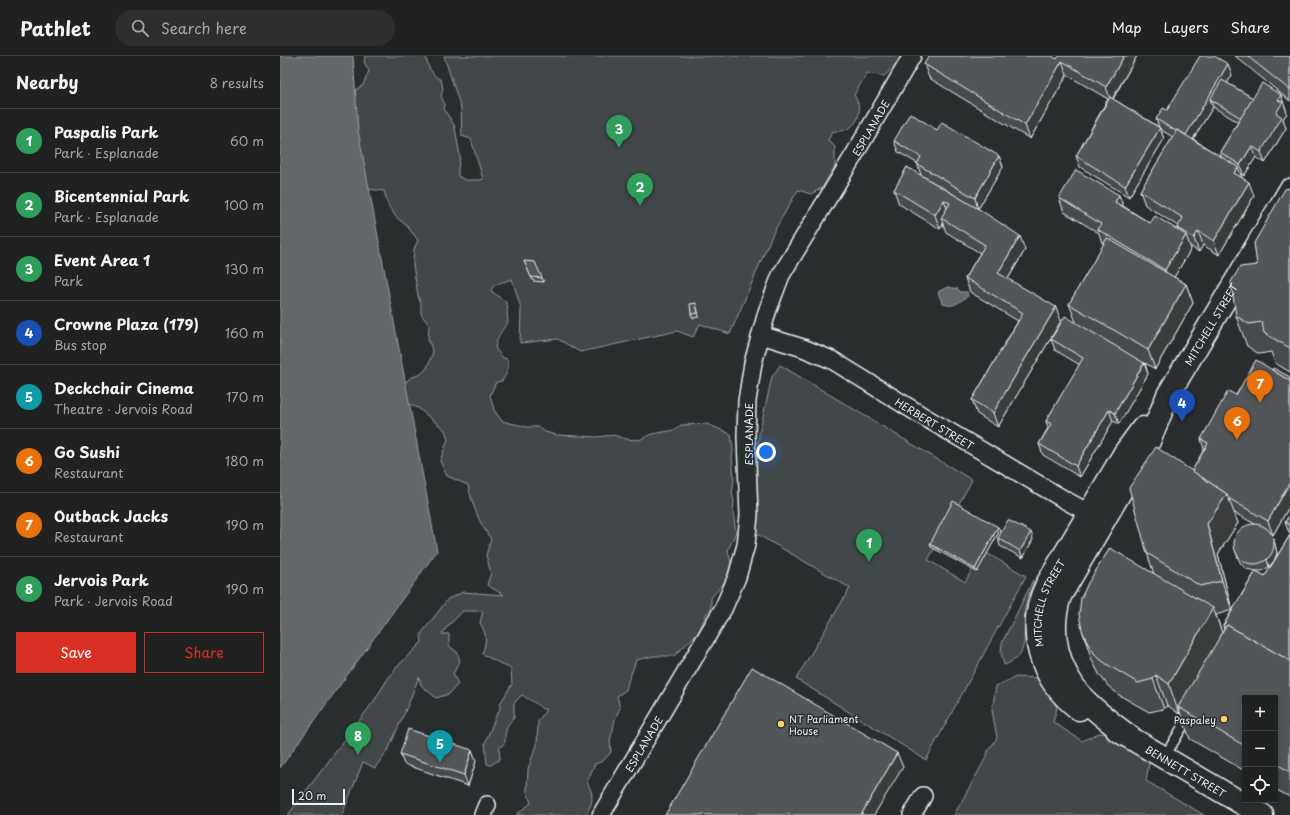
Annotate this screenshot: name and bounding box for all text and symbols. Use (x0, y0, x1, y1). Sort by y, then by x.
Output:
search box (115, 10, 395, 46)
text: Pathlet (20, 14, 91, 42)
text: Search here (161, 16, 247, 39)
icon: search (129, 17, 151, 39)
text: Map (1112, 17, 1142, 38)
text: Layers (1164, 17, 1209, 38)
text: Share (1231, 17, 1270, 38)
text: Nearby (16, 69, 78, 95)
text: 8 results (210, 73, 264, 92)
street label: ESPLANADE (848, 97, 892, 158)
pin: 3 (606, 115, 632, 148)
text: Paspalis Park (54, 120, 159, 143)
text: 1 (26, 131, 32, 150)
text: 60 m (230, 131, 264, 150)
text: Park · Esplanade (54, 143, 159, 162)
pin: 2 (627, 173, 653, 206)
text: Bicentennial Park (54, 184, 189, 207)
text: 2 (24, 195, 34, 214)
text: 100 m (224, 195, 264, 214)
text: Park · Esplanade (54, 207, 159, 226)
text: Event Area 1 (54, 248, 150, 271)
text: 3 (25, 259, 33, 278)
text: 130 m (225, 259, 264, 278)
text: Park (54, 271, 83, 290)
street label: MITCHELL STREET (1180, 280, 1241, 368)
text: Crowne Plaza (179) (54, 312, 199, 335)
text: 4 (25, 323, 33, 342)
text: 160 m (225, 323, 264, 342)
text: Bus stop (54, 335, 107, 354)
pin: 7 (1247, 370, 1273, 403)
text: Deckchair Cinema (54, 376, 194, 399)
text: 5 (25, 387, 33, 406)
text: 170 m (226, 387, 264, 406)
pin: 4 (1169, 389, 1195, 422)
street label: HERBERT STREET (893, 394, 977, 452)
text: Theatre · Jervois Road (54, 399, 193, 418)
street label: ESPLANADE (741, 403, 756, 465)
pin: 6 (1224, 407, 1250, 440)
text: Go Sushi (54, 440, 120, 463)
your location (756, 442, 776, 462)
text: 6 (24, 451, 34, 470)
text: 180 m (225, 451, 264, 470)
text: Restaurant (54, 463, 124, 482)
text: Outback Jacks (54, 504, 168, 527)
text: 7 (25, 515, 33, 534)
text: 190 m (225, 515, 264, 534)
text: Restaurant (54, 527, 124, 546)
pin: 1 (856, 529, 882, 562)
street label: MITCHELL STREET (1029, 556, 1068, 648)
text: Jervois Park (54, 568, 149, 591)
text: 8 (25, 579, 33, 598)
text: 190 m (225, 579, 264, 598)
text: Park · Jervois Road (54, 591, 173, 610)
button: Save (16, 632, 136, 673)
button: Share (144, 632, 264, 673)
map controls (1242, 695, 1278, 803)
button: + (1242, 695, 1278, 731)
place label: NT Parliament House (789, 711, 859, 738)
place label: Paspaley (1174, 712, 1216, 727)
street label: ESPLANADE (621, 713, 666, 774)
marker: Paspaley (1219, 714, 1229, 724)
marker: NT Parliament House (776, 719, 786, 729)
pin: 8 (345, 722, 371, 755)
pin: 5 (427, 730, 453, 763)
button: − (1242, 731, 1278, 767)
street label: BENNETT STREET (1143, 741, 1229, 800)
button: locate (1242, 767, 1278, 803)
scale bar (292, 787, 345, 806)
text: 20 m (298, 787, 326, 804)

